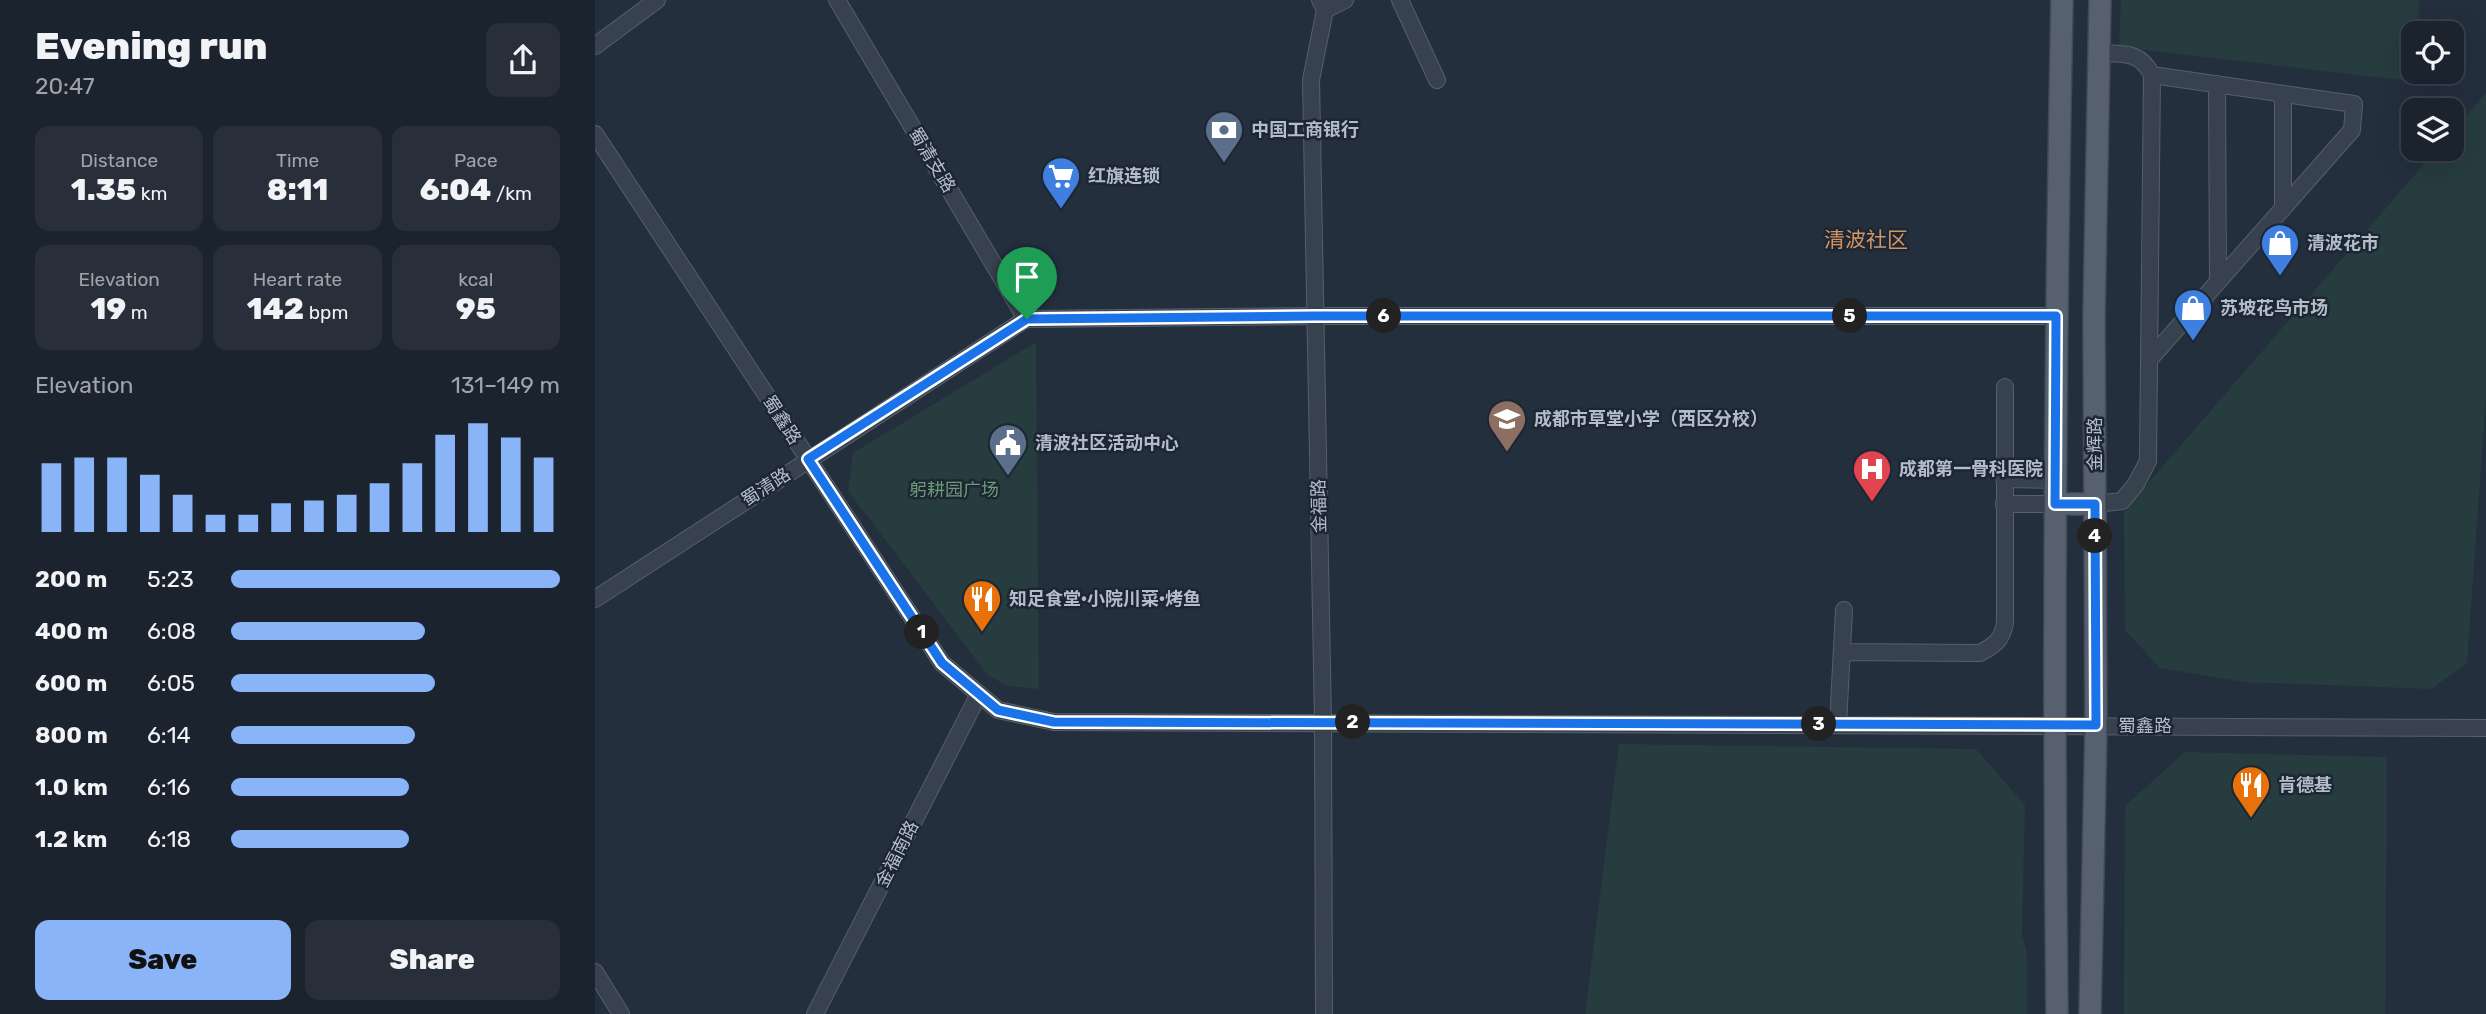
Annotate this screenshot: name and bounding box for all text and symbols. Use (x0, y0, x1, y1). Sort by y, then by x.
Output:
map controls (2401, 21, 2464, 161)
button: locate (2401, 21, 2464, 84)
text: Evening run (35, 23, 268, 69)
button: share (486, 23, 560, 97)
text: 20:47 (35, 72, 95, 100)
button: layers (2401, 98, 2464, 161)
bank icon: 中国工商银行 (1203, 109, 1245, 164)
place label: 中国工商银行 (1251, 119, 1359, 141)
street label: 蜀清支路 (904, 123, 960, 197)
text: Distance (80, 149, 158, 172)
text: Time (276, 149, 319, 172)
text: Pace (454, 149, 498, 172)
supermarket icon: 红旗连锁 (1040, 155, 1082, 210)
place label: 红旗连锁 (1088, 165, 1160, 187)
text: 1.35 (71, 172, 136, 208)
text: 8:11 (267, 172, 328, 208)
text: 6:04 (420, 172, 491, 208)
text: km (136, 182, 168, 205)
text: /km (491, 182, 532, 205)
shop icon: 清波花市 (2259, 222, 2301, 277)
district label: 清波社区 (1824, 227, 1908, 252)
place label: 清波花市 (2307, 232, 2379, 254)
pin (997, 247, 1057, 319)
icon: arrive (1008, 258, 1046, 296)
text: Elevation (78, 268, 160, 291)
text: Heart rate (253, 268, 342, 291)
text: kcal (458, 268, 493, 291)
shop icon: 苏坡花鸟市场 (2172, 287, 2214, 342)
text: 19 (91, 291, 126, 327)
text: 142 (247, 291, 304, 327)
text: 95 (456, 291, 496, 327)
place label: 苏坡花鸟市场 (2220, 297, 2328, 319)
pin: 6 (1367, 298, 1401, 334)
pin: 5 (1833, 298, 1867, 334)
text: m (126, 301, 148, 324)
text: bpm (304, 301, 348, 324)
text: 6 (1377, 304, 1390, 327)
text: 5 (1843, 304, 1856, 327)
text: Elevation (35, 371, 134, 399)
text: 131–149 m (451, 371, 560, 399)
street label: 蜀鑫路 (758, 391, 806, 449)
school or university icon: 成都市草堂小学（西区分校） (1486, 398, 1528, 453)
place label: 成都市草堂小学（西区分校） (1534, 408, 1768, 430)
street label: 金辉路 (2084, 417, 2106, 471)
public building icon: 清波社区活动中心 (987, 422, 1029, 477)
place label: 清波社区活动中心 (1035, 432, 1179, 454)
hospital icon: 成都第一骨科医院 (1851, 448, 1893, 503)
place label: 成都第一骨科医院 (1899, 458, 2043, 480)
street label: 蜀清路 (737, 463, 795, 511)
park label: 躬耕园广场 (909, 479, 999, 501)
street label: 金福路 (1308, 479, 1330, 533)
pin: 4 (2077, 518, 2113, 554)
text: 4 (2088, 524, 2101, 547)
text: 200 m (35, 565, 107, 593)
text: 5:23 (147, 565, 194, 593)
restaurant icon: 知足食堂·小院川菜·烤鱼 (961, 578, 1003, 633)
place label: 知足食堂·小院川菜·烤鱼 (1009, 588, 1201, 610)
pin: 1 (905, 614, 939, 650)
text: 400 m (35, 617, 108, 645)
text: 6:08 (147, 617, 196, 645)
text: 1 (917, 620, 926, 643)
text: 600 m (35, 669, 107, 697)
text: 6:05 (147, 669, 195, 697)
pin: 2 (1335, 704, 1371, 740)
pin: 3 (1801, 706, 1837, 742)
text: 2 (1346, 710, 1359, 733)
text: 3 (1812, 712, 1825, 735)
street label: 蜀鑫路 (2118, 715, 2172, 737)
text: 800 m (35, 721, 108, 749)
text: 6:14 (147, 721, 191, 749)
restaurant icon: 肯德基 (2230, 764, 2272, 819)
text: 1.0 km (35, 773, 108, 801)
text: 6:16 (147, 773, 190, 801)
place label: 肯德基 (2278, 774, 2332, 796)
street label: 金福南路 (871, 817, 923, 891)
text: 1.2 km (35, 825, 107, 853)
text: 6:18 (147, 825, 191, 853)
button: Save (35, 920, 291, 1000)
button: Share (305, 920, 560, 1000)

